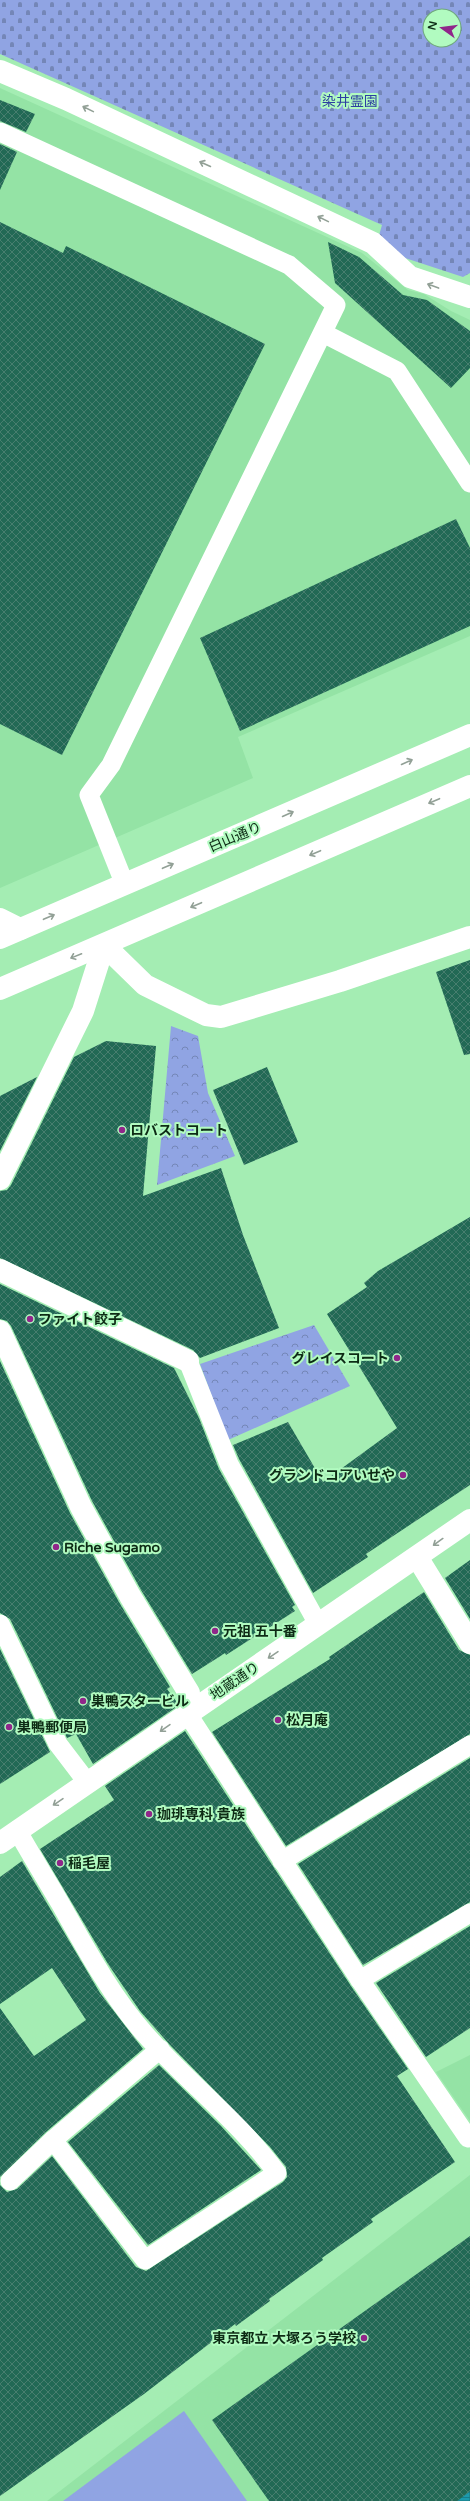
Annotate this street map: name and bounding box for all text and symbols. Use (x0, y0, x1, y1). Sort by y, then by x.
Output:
north arrow (422, 8, 462, 48)
text: N (425, 20, 440, 32)
park label: 染井霊園 (322, 93, 378, 110)
one-way arrow (82, 105, 94, 112)
one-way arrow (199, 160, 211, 168)
one-way arrow (318, 215, 330, 222)
one-way arrow (427, 281, 439, 289)
one-way arrow (400, 758, 412, 766)
one-way arrow (429, 798, 441, 806)
one-way arrow (281, 810, 293, 818)
street label: 白山通り (206, 818, 264, 856)
one-way arrow (309, 850, 321, 857)
one-way arrow (162, 862, 174, 869)
one-way arrow (190, 902, 202, 909)
one-way arrow (42, 913, 54, 921)
one-way arrow (71, 952, 83, 960)
place label: ロバストコート (130, 1122, 228, 1139)
marker: ロバストコート (117, 1125, 127, 1135)
place label: ファイト餃子 (38, 1311, 122, 1328)
marker: ファイト餃子 (25, 1314, 35, 1324)
place label: グレイスコート (291, 1350, 389, 1367)
marker: グレイスコート (392, 1353, 402, 1363)
place label: グランドコアいせや (269, 1467, 395, 1484)
marker: グランドコアいせや (398, 1470, 408, 1480)
one-way arrow (433, 1538, 444, 1546)
place label: Riche Sugamo (64, 1539, 161, 1556)
marker: Riche Sugamo (51, 1542, 61, 1552)
place label: 元祖 五十番 (223, 1623, 297, 1640)
marker: 元祖 五十番 (210, 1626, 220, 1636)
one-way arrow (268, 1651, 279, 1659)
street label: 地蔵通り (207, 1658, 263, 1704)
place label: 巣鴨スタービル (91, 1693, 189, 1710)
marker: 巣鴨スタービル (78, 1696, 88, 1706)
place label: 松月庵 (286, 1712, 328, 1729)
marker: 松月庵 (273, 1715, 283, 1725)
place label: 巣鴨郵便局 (17, 1719, 87, 1736)
marker: 巣鴨郵便局 (4, 1722, 14, 1732)
one-way arrow (160, 1724, 171, 1732)
one-way arrow (53, 1798, 64, 1806)
place label: 珈琲専科 貴族 (157, 1806, 246, 1823)
marker: 珈琲専科 貴族 (144, 1809, 154, 1819)
place label: 稲毛屋 (68, 1855, 110, 1872)
marker: 稲毛屋 (55, 1858, 65, 1868)
place label: 東京都立 大塚ろう学校 (212, 2330, 356, 2347)
marker: 東京都立 大塚ろう学校 (359, 2333, 369, 2343)

